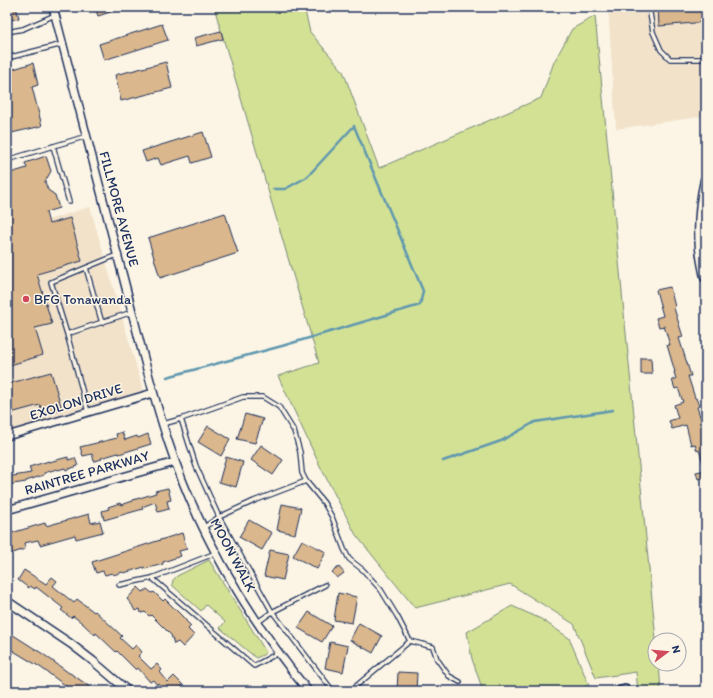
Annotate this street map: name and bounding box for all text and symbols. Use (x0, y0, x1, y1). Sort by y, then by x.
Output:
street label: FILLMORE AVENUE (95, 149, 143, 269)
place label: BFG Tonawanda (34, 291, 132, 308)
marker: BFG Tonawanda (21, 294, 31, 304)
street label: EXOLON DRIVE (28, 380, 124, 424)
street label: RAINTREE PARKWAY (23, 447, 151, 499)
street label: MOON WALK (207, 515, 260, 595)
north arrow (647, 632, 687, 672)
text: N (669, 644, 683, 655)

